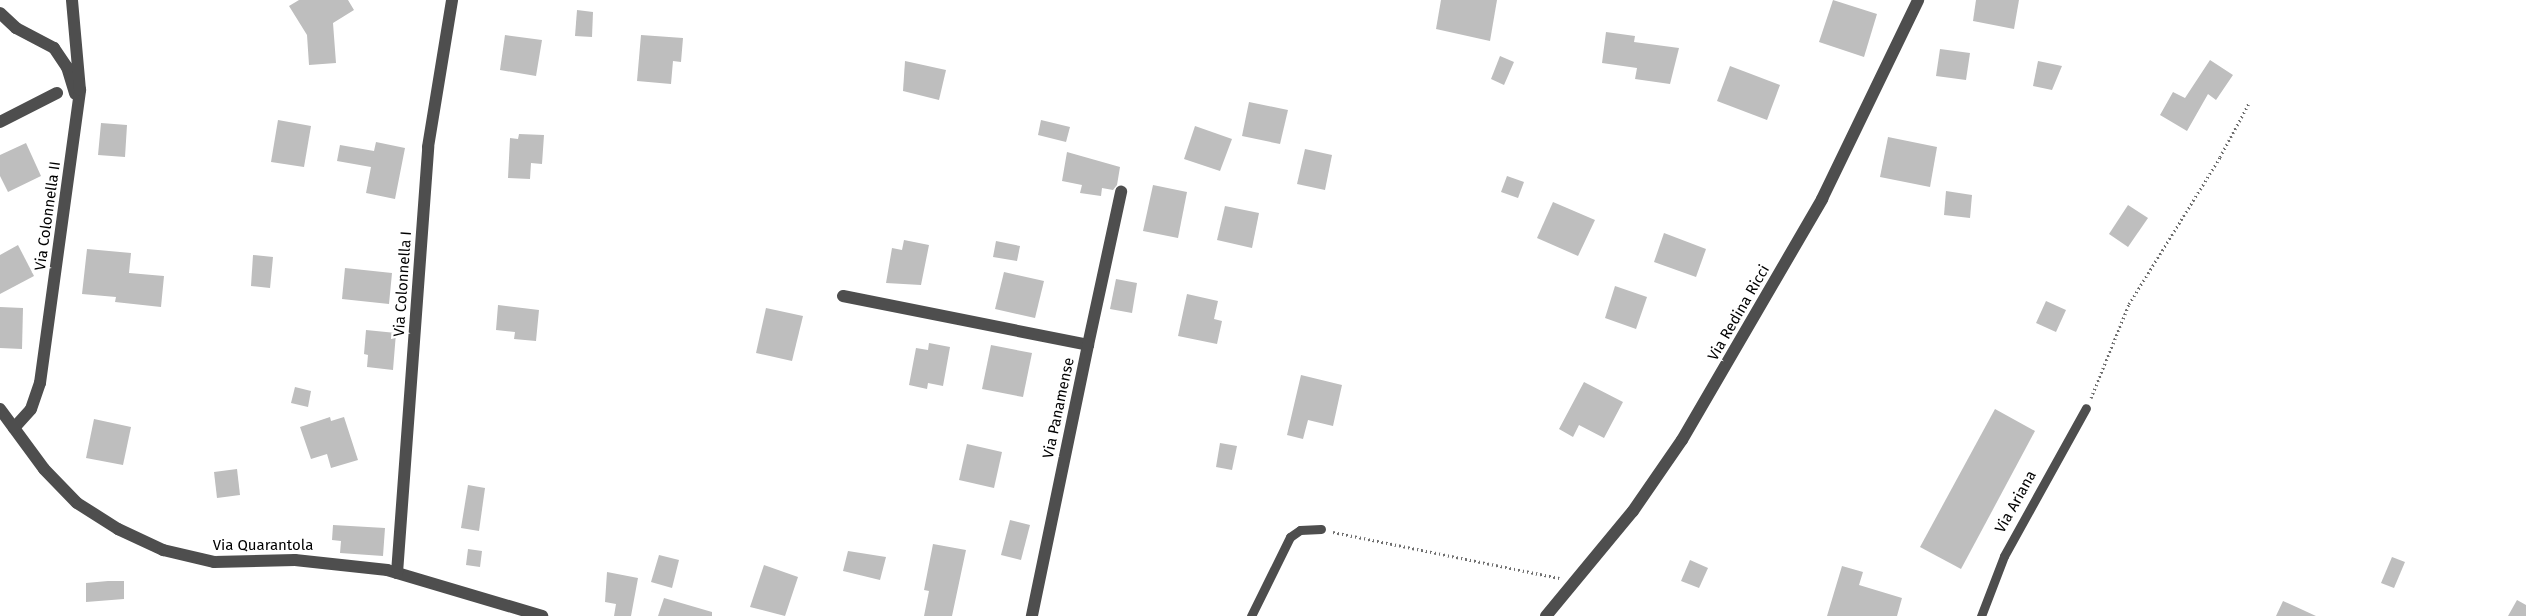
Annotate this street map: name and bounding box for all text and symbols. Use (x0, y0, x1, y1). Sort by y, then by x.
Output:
street label: Via Colonnella II (31, 160, 65, 272)
street label: Via Colonnella I (390, 231, 416, 337)
street label: Via Redina Ricci (1704, 262, 1774, 364)
street label: Via Panamense (1040, 356, 1078, 460)
street label: Via Ariana (1992, 468, 2040, 536)
street label: Via Quarantola (213, 537, 313, 555)

